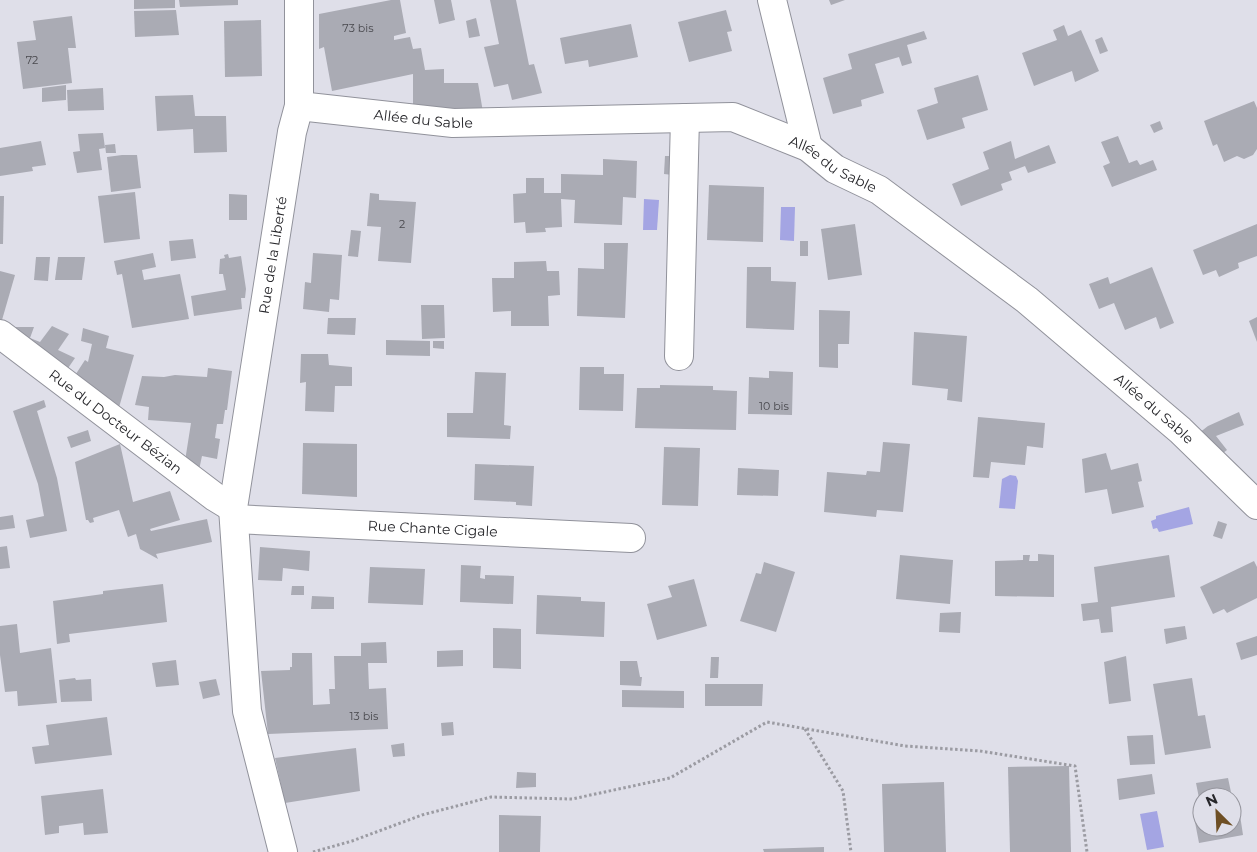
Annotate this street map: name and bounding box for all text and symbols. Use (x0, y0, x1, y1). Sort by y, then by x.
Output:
house number: 73 bis (342, 21, 374, 35)
house number: 72 (26, 53, 38, 67)
street label: Allée du Sable (373, 105, 473, 132)
street label: Allée du Sable (787, 131, 880, 197)
street label: Rue de la Liberté (255, 195, 291, 315)
house number: 2 (399, 217, 405, 231)
street label: Rue du Docteur Bézian (45, 365, 186, 478)
street label: Allée du Sable (1111, 369, 1198, 448)
house number: 10 bis (759, 399, 790, 413)
street label: Rue Chante Cigale (367, 516, 498, 541)
house number: 13 bis (350, 709, 379, 723)
north arrow (1192, 787, 1242, 837)
text: N (1203, 790, 1221, 811)

